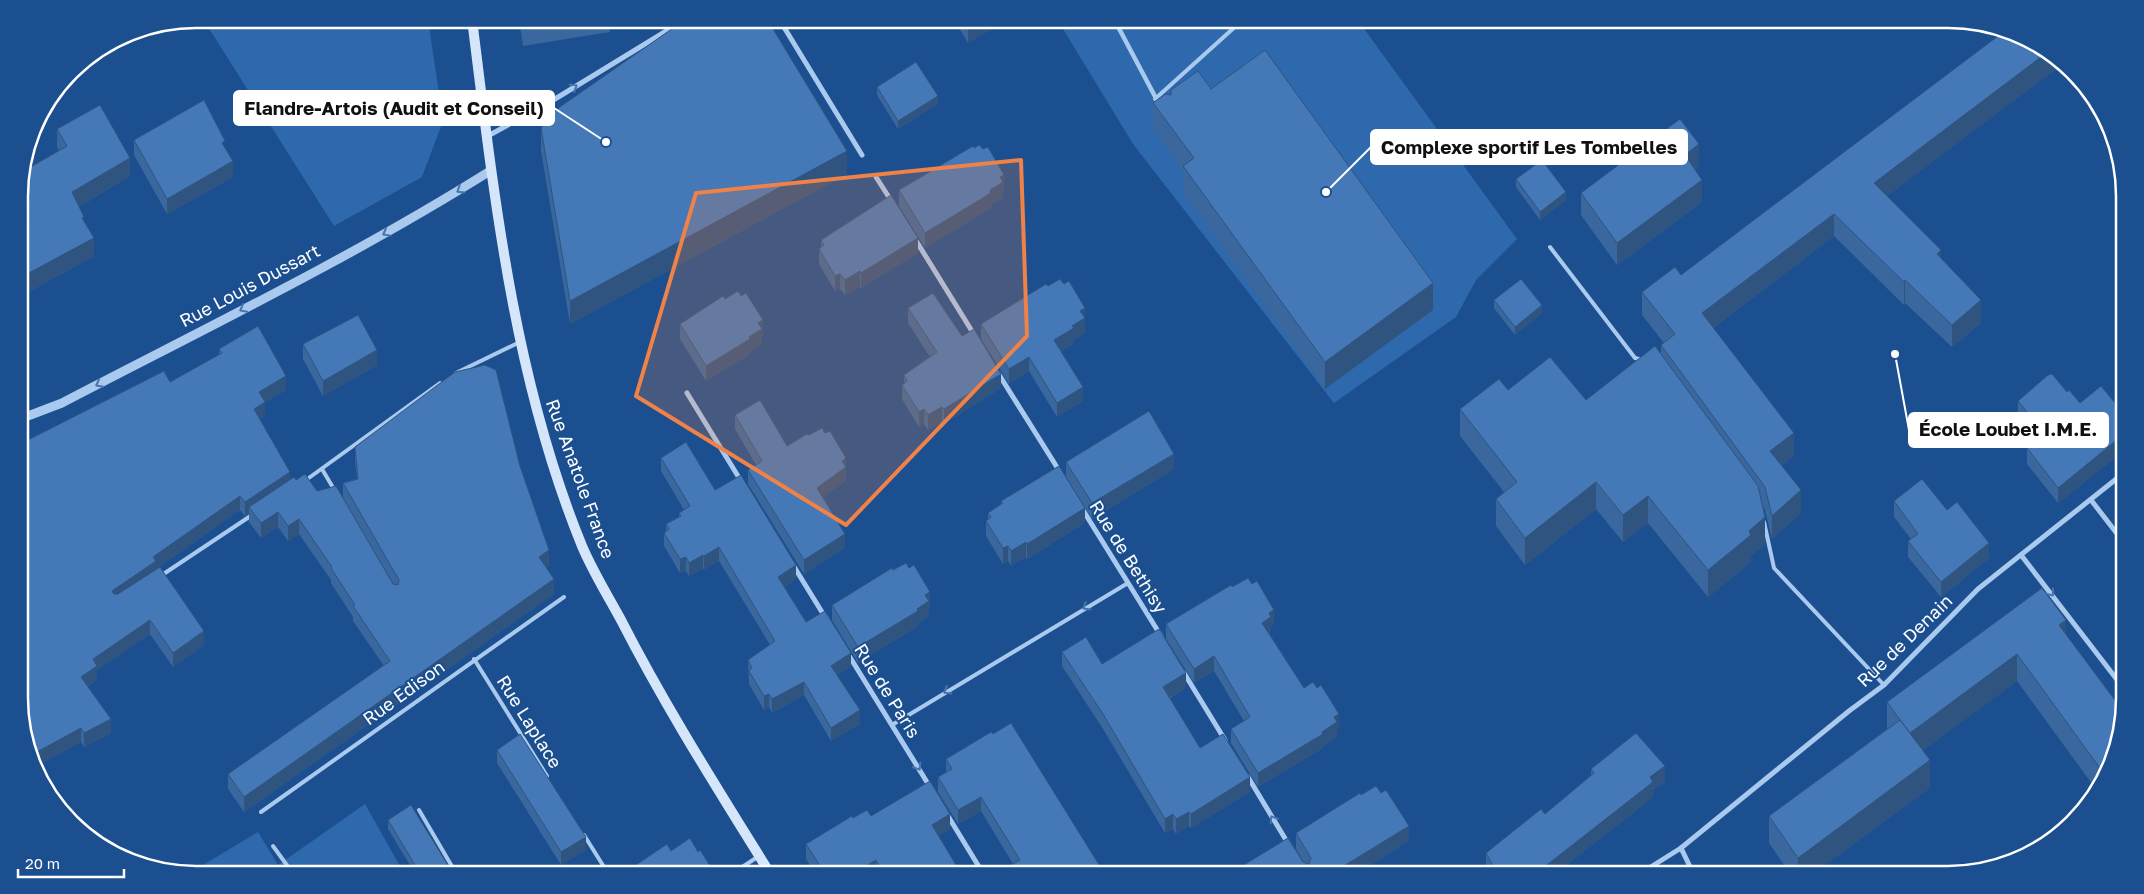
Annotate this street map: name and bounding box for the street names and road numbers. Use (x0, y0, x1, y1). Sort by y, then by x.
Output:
street label: Rue Louis Dussart (176, 239, 323, 331)
street label: Rue Anatole France (542, 396, 620, 562)
street label: Rue de Bethisy (1085, 496, 1172, 617)
street label: Rue de Denain (1852, 589, 1957, 691)
street label: Rue de Paris (850, 639, 925, 742)
street label: Rue Edison (358, 655, 449, 729)
street label: Rue Laplace (493, 671, 567, 772)

